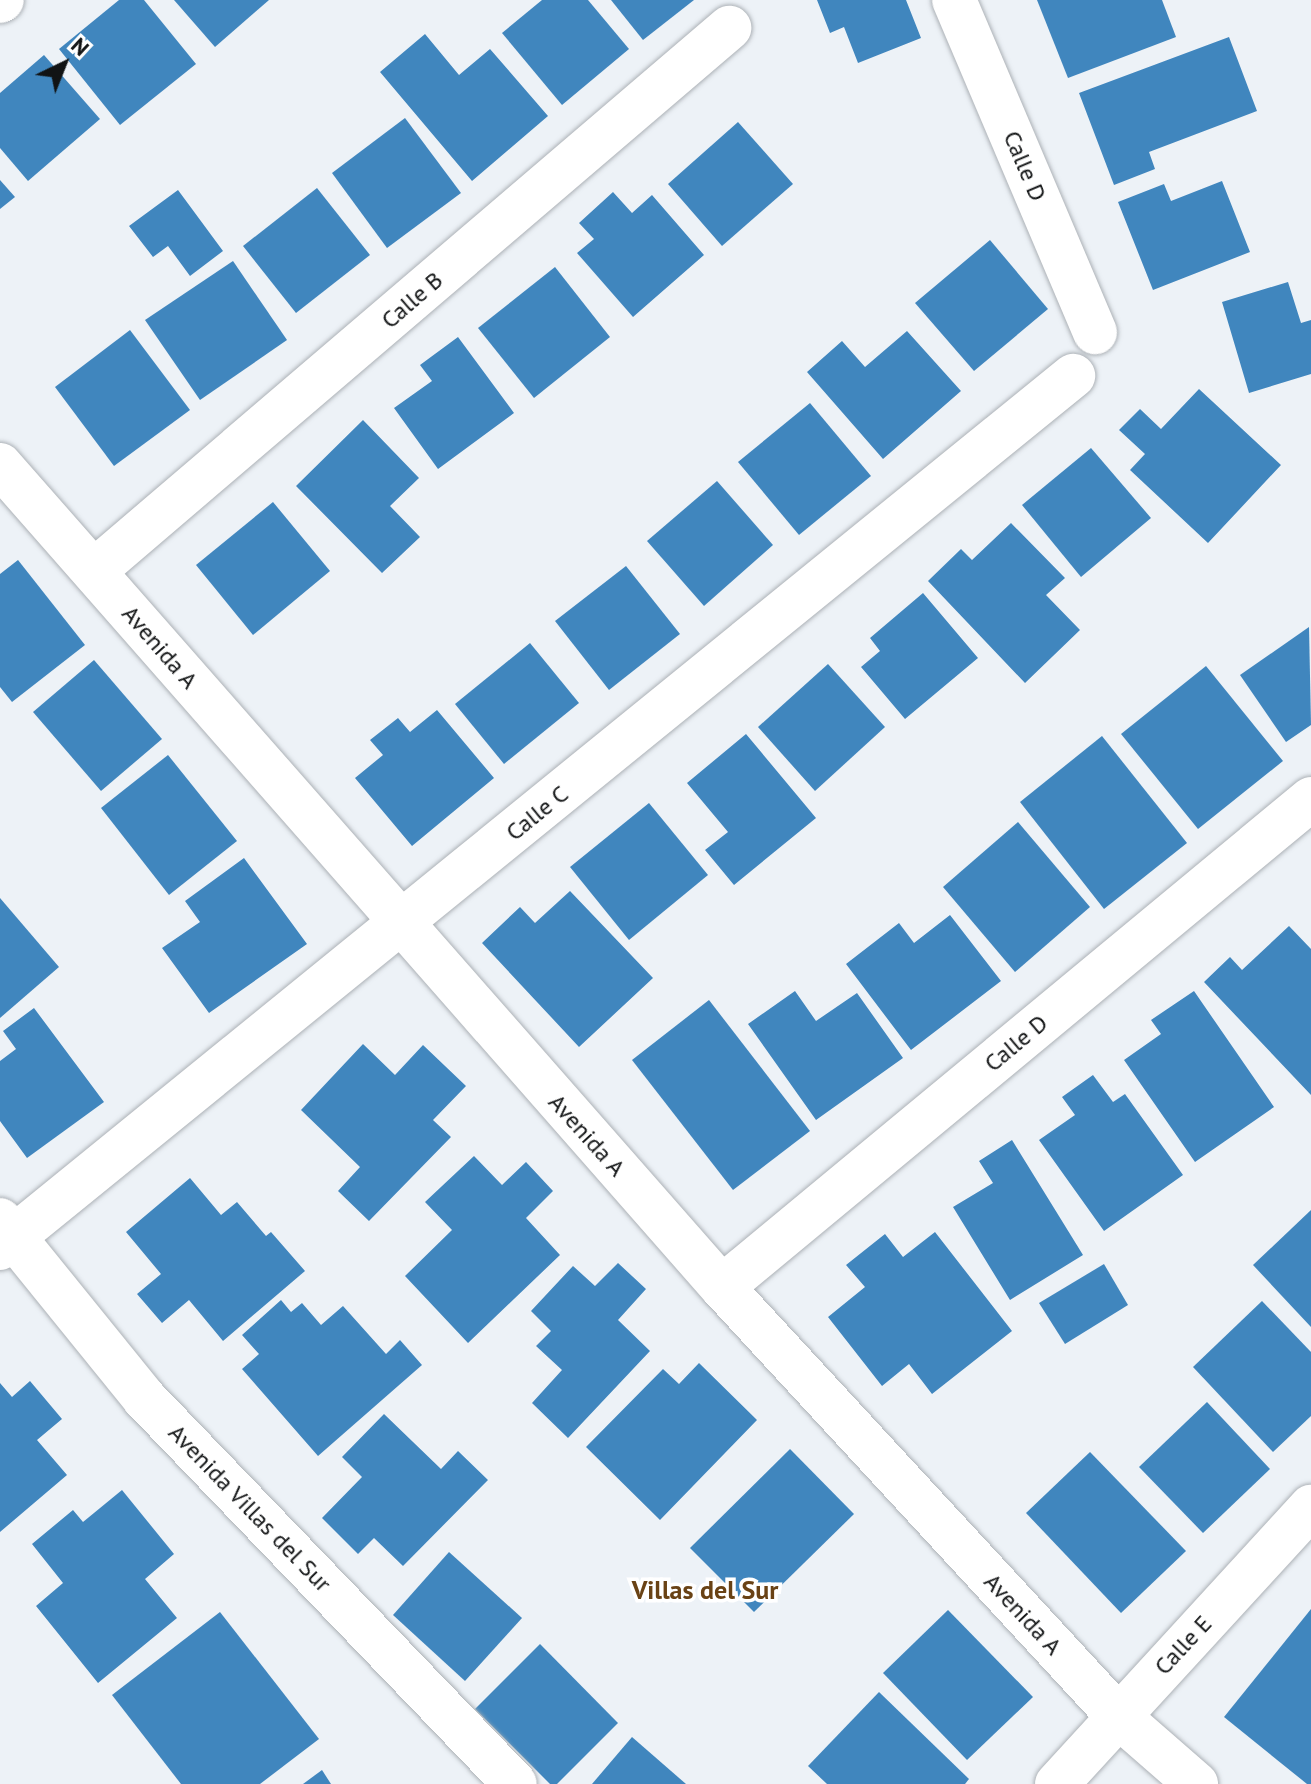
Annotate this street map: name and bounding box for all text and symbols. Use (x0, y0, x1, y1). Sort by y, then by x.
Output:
north arrow (24, 24, 104, 104)
text: N (66, 31, 95, 62)
street label: Calle D (997, 127, 1053, 205)
street label: Calle B (375, 266, 449, 334)
street label: Avenida A (116, 599, 204, 695)
street label: Calle C (500, 779, 574, 847)
street label: Calle D (979, 1008, 1053, 1078)
street label: Avenida A (542, 1088, 632, 1182)
street label: Avenida Villas del Sur (162, 1418, 338, 1598)
street label: Avenida A (978, 1567, 1068, 1661)
district label: Villas del Sur (632, 1574, 778, 1606)
street label: Calle E (1148, 1609, 1218, 1681)

